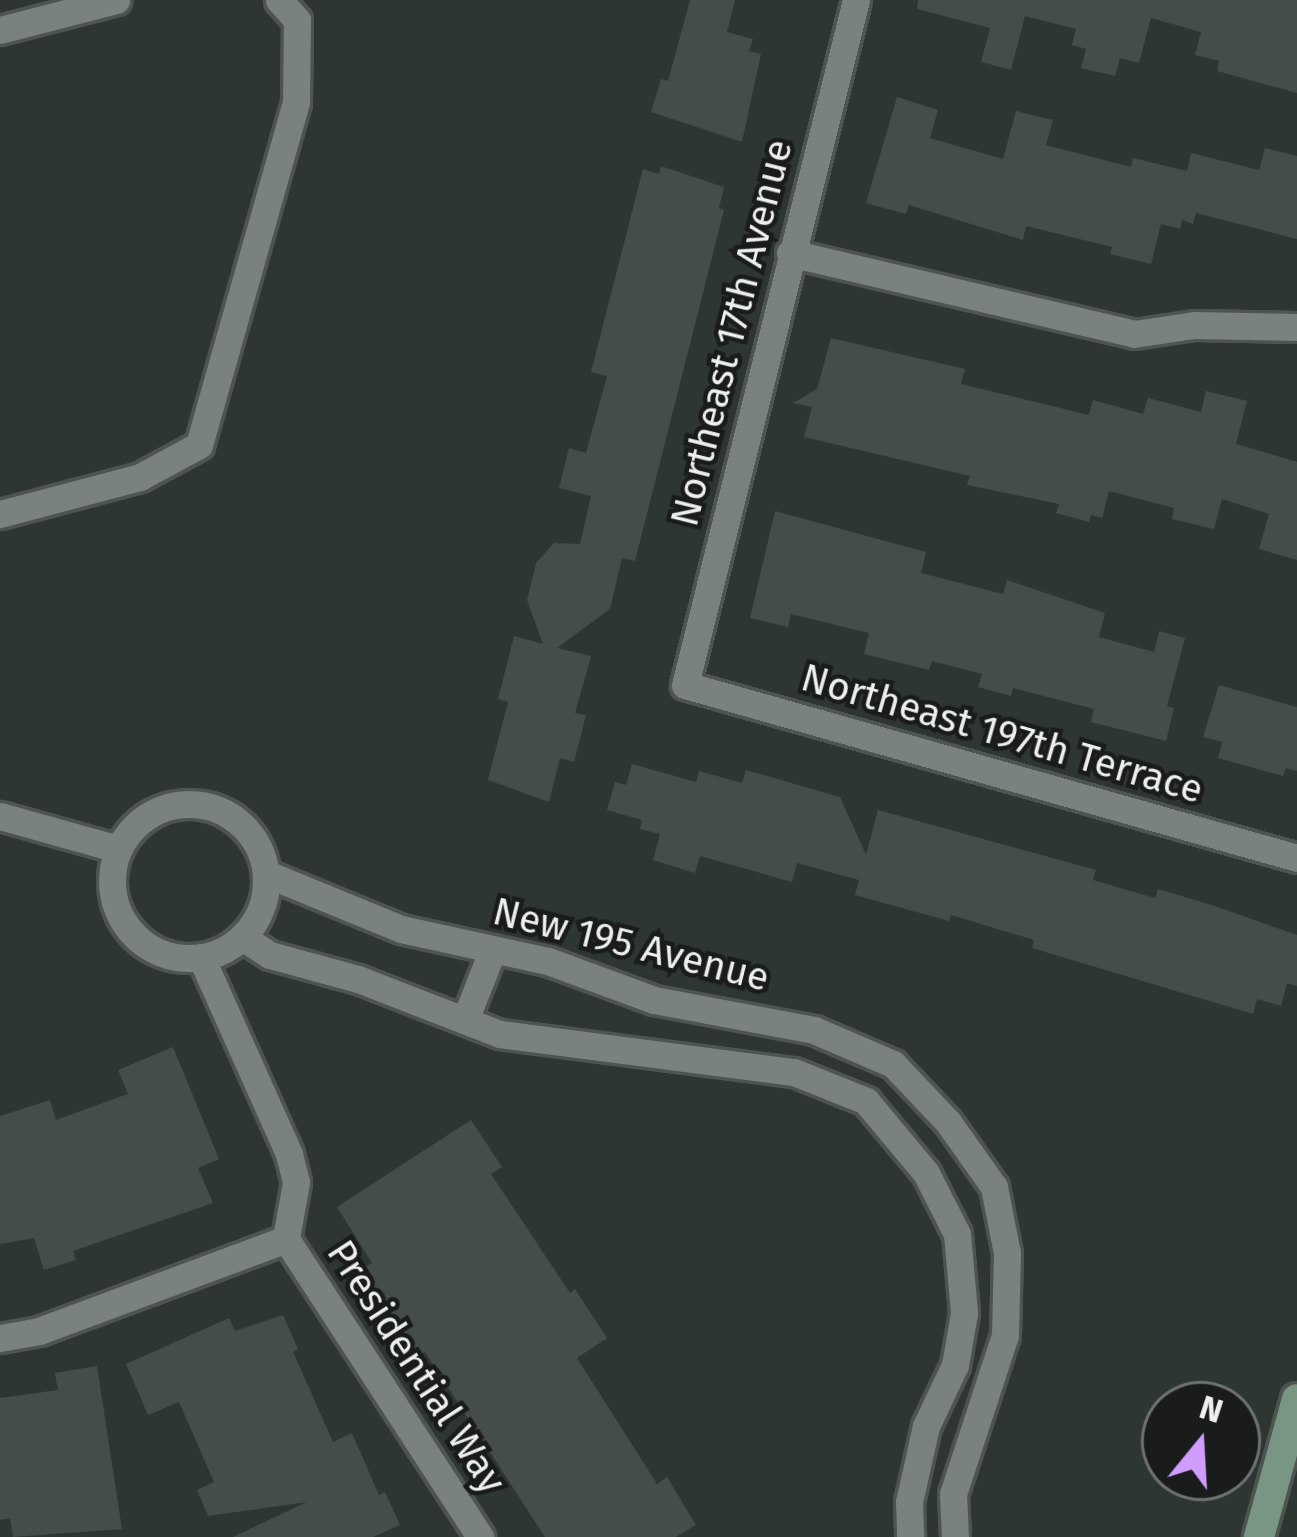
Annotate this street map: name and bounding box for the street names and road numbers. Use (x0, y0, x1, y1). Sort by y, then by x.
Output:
street label: Northeast 17th Avenue (661, 135, 803, 531)
street label: Northeast 197th Terrace (796, 654, 1208, 814)
street label: New 195 Avenue (488, 888, 774, 1002)
street label: Presidential Way (317, 1232, 515, 1502)

